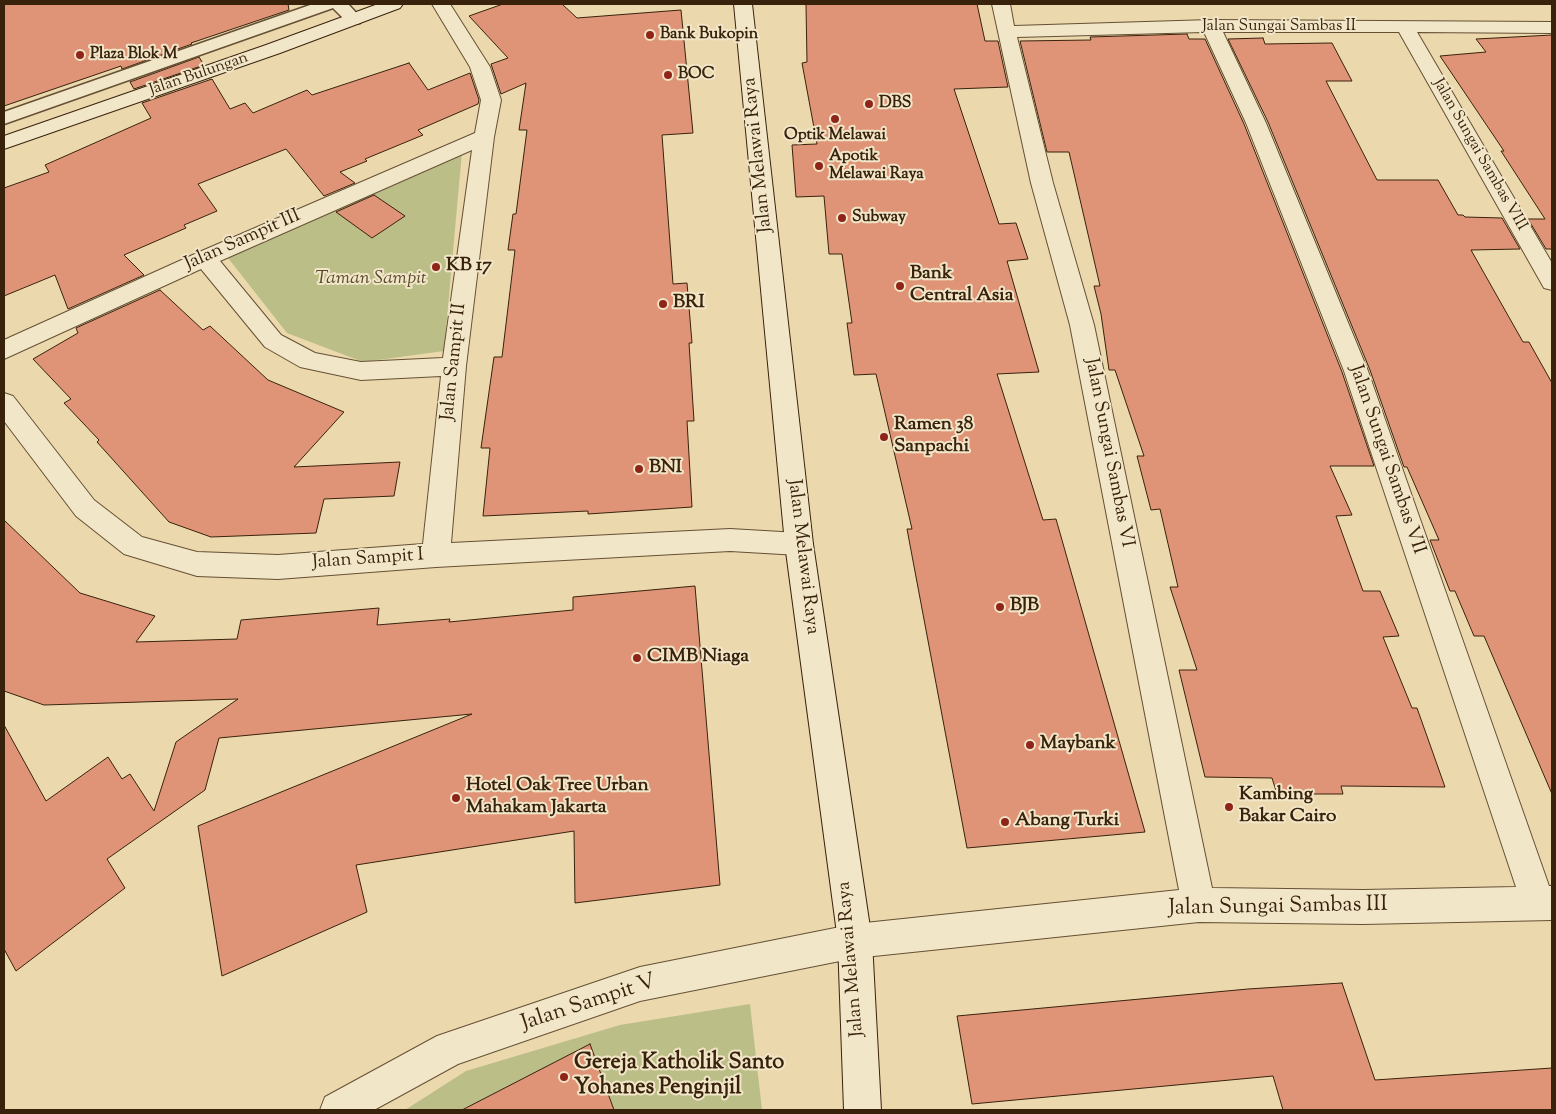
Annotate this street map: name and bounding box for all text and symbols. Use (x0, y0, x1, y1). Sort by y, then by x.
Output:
street label: Jalan Sungai Sambas II (1202, 17, 1356, 37)
place label: Bank Bukopin (660, 25, 758, 45)
marker: Bank Bukopin (644, 29, 656, 41)
place label: Plaza Blok M (90, 45, 178, 65)
marker: Plaza Blok M (74, 49, 86, 61)
street label: Jalan Bulungan (147, 49, 251, 101)
place label: BOC (678, 65, 715, 85)
marker: BOC (662, 69, 674, 81)
street label: Jalan Melawai Raya (740, 76, 778, 234)
street label: Jalan Sungai Sambas VIII (1428, 76, 1530, 234)
place label: DBS (879, 94, 911, 114)
marker: DBS (863, 98, 875, 110)
marker: Optik Melawai (829, 113, 841, 125)
place label: Optik Melawai (784, 126, 886, 146)
place label: Apotik Melawai Raya (829, 147, 924, 185)
marker: Apotik Melawai Raya (813, 160, 825, 172)
street label: Jalan Sampit III (182, 205, 304, 277)
place label: Subway (852, 208, 906, 228)
marker: Subway (836, 212, 848, 224)
place label: KB 17 (446, 256, 492, 278)
marker: KB 17 (430, 261, 442, 273)
place label: Bank Central Asia (910, 264, 1013, 308)
park label: Taman Sampit (315, 269, 427, 291)
marker: Bank Central Asia (894, 280, 906, 292)
place label: BRI (673, 293, 705, 315)
marker: BRI (657, 298, 669, 310)
street label: Jalan Sampit II (437, 302, 473, 422)
street label: Jalan Sungai Sambas VI (1078, 356, 1138, 550)
street label: Jalan Sungai Sambas VII (1343, 362, 1429, 558)
place label: Ramen 38 Sanpachi (894, 415, 973, 459)
marker: Ramen 38 Sanpachi (878, 431, 890, 443)
place label: BNI (649, 458, 682, 480)
marker: BNI (633, 463, 645, 475)
street label: Jalan Melawai Raya (781, 478, 823, 636)
street label: Jalan Sampit I (311, 545, 425, 575)
place label: BJB (1010, 596, 1039, 618)
marker: BJB (994, 601, 1006, 613)
place label: CIMB Niaga (647, 647, 749, 669)
marker: CIMB Niaga (631, 652, 643, 664)
place label: Maybank (1040, 734, 1116, 756)
marker: Maybank (1024, 739, 1036, 751)
place label: Hotel Oak Tree Urban Mahakam Jakarta (466, 776, 649, 820)
place label: Kambing Bakar Cairo (1239, 785, 1336, 829)
marker: Hotel Oak Tree Urban Mahakam Jakarta (450, 792, 462, 804)
marker: Kambing Bakar Cairo (1223, 801, 1235, 813)
place label: Abang Turki (1015, 811, 1119, 833)
marker: Abang Turki (999, 816, 1011, 828)
street label: Jalan Melawai Raya (834, 880, 870, 1038)
street label: Jalan Sungai Sambas III (1168, 893, 1388, 923)
street label: Jalan Sampit V (518, 970, 660, 1038)
place label: Gereja Katholik Santo Yohanes Penginjil (574, 1051, 784, 1102)
marker: Gereja Katholik Santo Yohanes Penginjil (558, 1071, 570, 1083)

